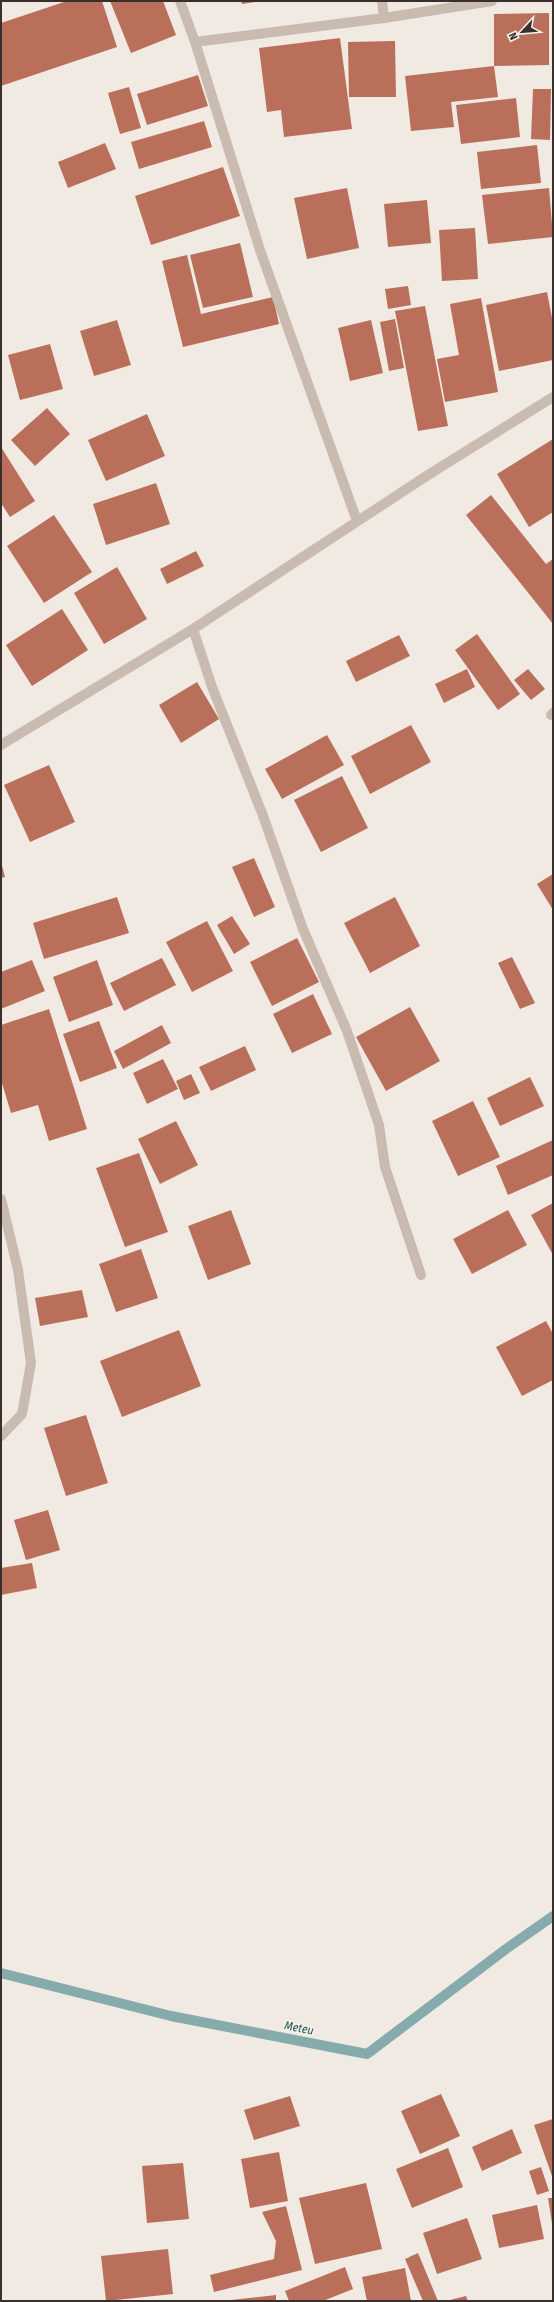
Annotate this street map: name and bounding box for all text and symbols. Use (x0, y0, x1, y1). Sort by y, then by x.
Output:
north arrow (502, 12, 542, 52)
text: N (506, 30, 521, 42)
water label: Meteu (283, 2018, 315, 2038)

